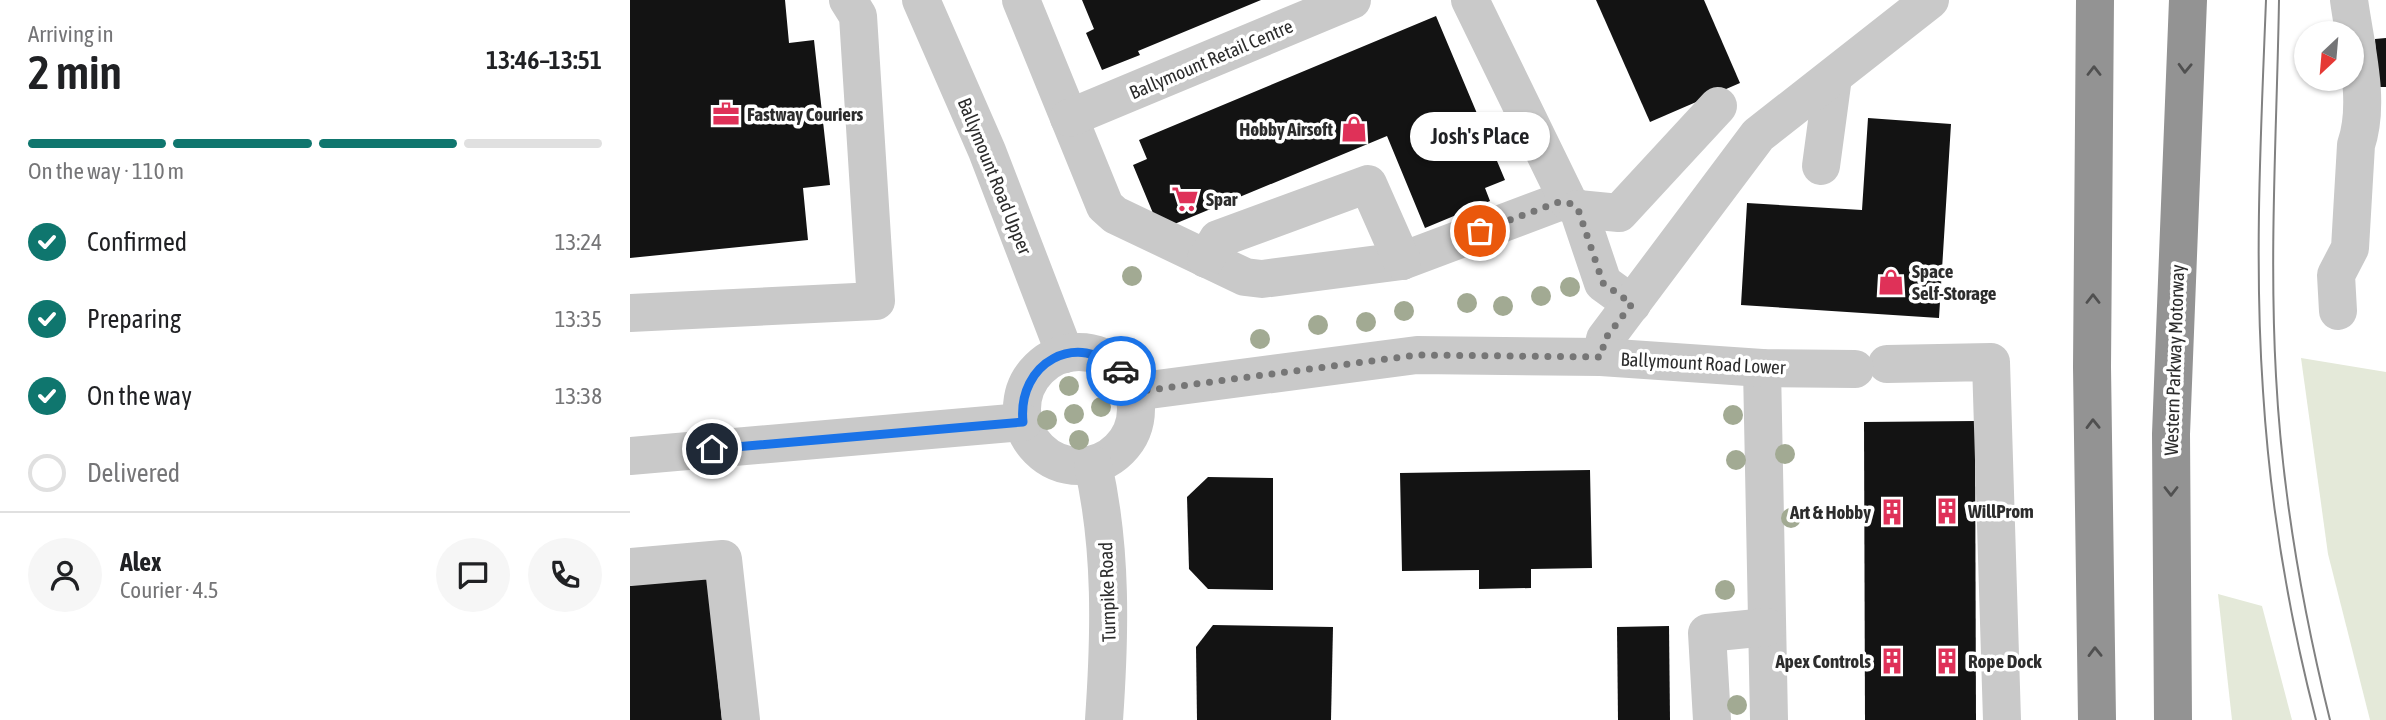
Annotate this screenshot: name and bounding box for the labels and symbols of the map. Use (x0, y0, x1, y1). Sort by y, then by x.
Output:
street label: Ballymount Retail Centre (1126, 15, 1296, 103)
north arrow (2294, 21, 2364, 91)
one-way arrow (2178, 63, 2193, 74)
one-way arrow (2086, 66, 2102, 76)
street label: Ballymount Road Upper (954, 94, 1037, 258)
office icon: Fastway Couriers (711, 99, 741, 129)
place label: Fastway Couriers (747, 103, 864, 125)
callout: Josh's Place (1410, 112, 1550, 161)
shop icon: Hobby Airsoft (1339, 114, 1369, 144)
place label: Hobby Airsoft (1239, 118, 1334, 140)
supermarket icon: Spar (1170, 184, 1200, 214)
place label: Spar (1206, 188, 1238, 210)
pin (1450, 201, 1510, 261)
place label: Space Self-Storage (1912, 260, 1997, 304)
street label: Western Parkway Motorway (2160, 264, 2188, 456)
shop icon: Space Self-Storage (1876, 267, 1906, 297)
one-way arrow (2085, 293, 2100, 304)
courier (1086, 336, 1156, 406)
street label: Ballymount Road Lower (1620, 348, 1786, 378)
pin (682, 419, 742, 479)
one-way arrow (2085, 419, 2101, 429)
one-way arrow (2163, 487, 2179, 497)
building icon: WillProm (1932, 496, 1962, 526)
building icon: Art & Hobby (1877, 497, 1907, 527)
place label: WillProm (1967, 500, 2034, 522)
place label: Art & Hobby (1789, 501, 1871, 523)
street label: Turnpike Road (1094, 542, 1120, 642)
building icon: Apex Controls (1877, 646, 1907, 676)
building icon: Rope Dock (1932, 646, 1962, 676)
one-way arrow (2088, 646, 2103, 657)
place label: Apex Controls (1775, 650, 1871, 672)
place label: Rope Dock (1968, 650, 2042, 672)

